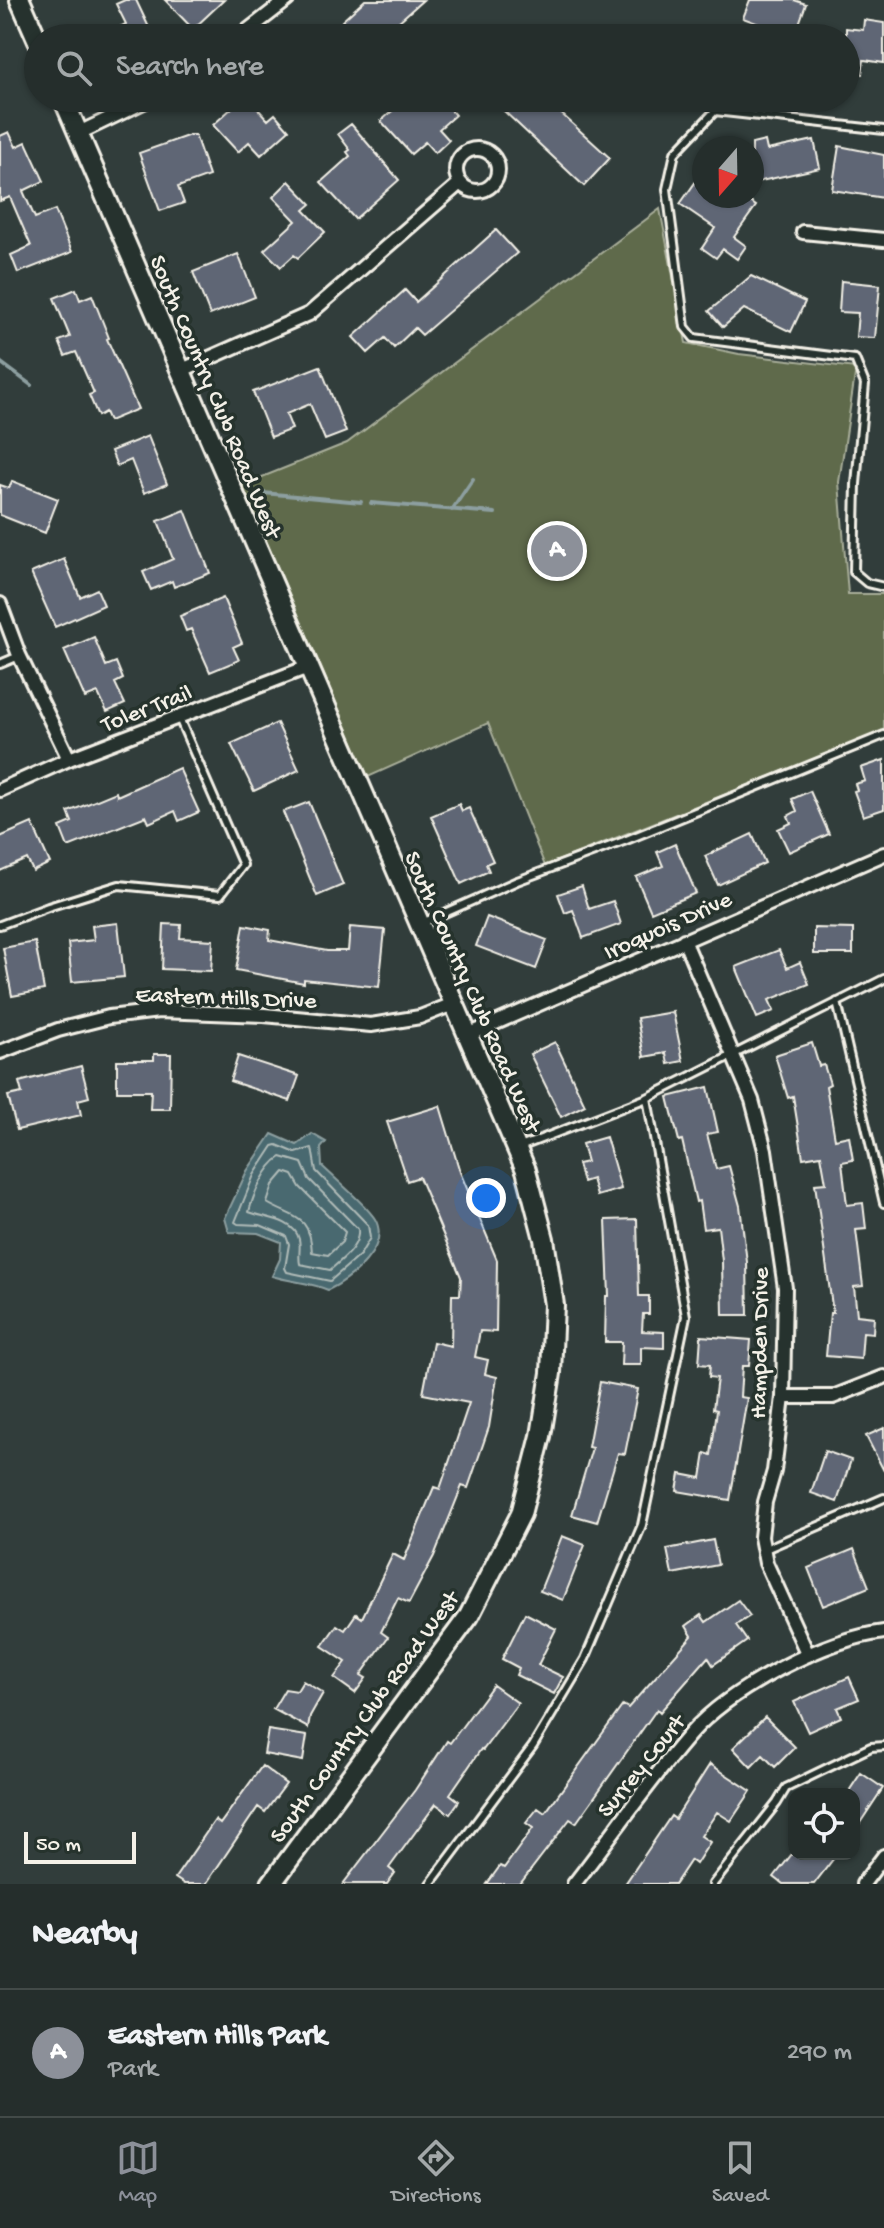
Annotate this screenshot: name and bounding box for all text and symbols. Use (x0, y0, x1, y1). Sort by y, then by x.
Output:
search box (24, 24, 860, 112)
icon: search (52, 46, 96, 90)
text: Search here (116, 51, 264, 86)
north arrow (692, 136, 764, 208)
street label: South Country Club Road West (141, 252, 287, 545)
pin: A (531, 521, 583, 581)
street label: Toler Trail (96, 680, 197, 742)
street label: South Country Club Road West (396, 847, 547, 1139)
street label: Iroquois Drive (600, 886, 737, 968)
street label: Eastern Hills Drive (135, 982, 318, 1017)
your location (466, 1178, 506, 1218)
street label: Hampden Drive (746, 1266, 777, 1419)
street label: South Country Club Road West (265, 1585, 468, 1850)
street label: Surrey Court (592, 1708, 694, 1825)
map controls (788, 1788, 860, 1860)
button: locate (788, 1788, 860, 1860)
scale bar (24, 1828, 136, 1864)
text: 50 m (36, 1833, 81, 1859)
text: Nearby (32, 1916, 137, 1956)
text: Eastern Hills Park (108, 2020, 326, 2055)
text: A (50, 2038, 66, 2069)
text: 290 m (787, 2038, 852, 2069)
text: Park (108, 2055, 158, 2086)
tab: Map (116, 2136, 160, 2210)
tab: Directions (391, 2136, 481, 2210)
tab: Saved (712, 2136, 768, 2210)

